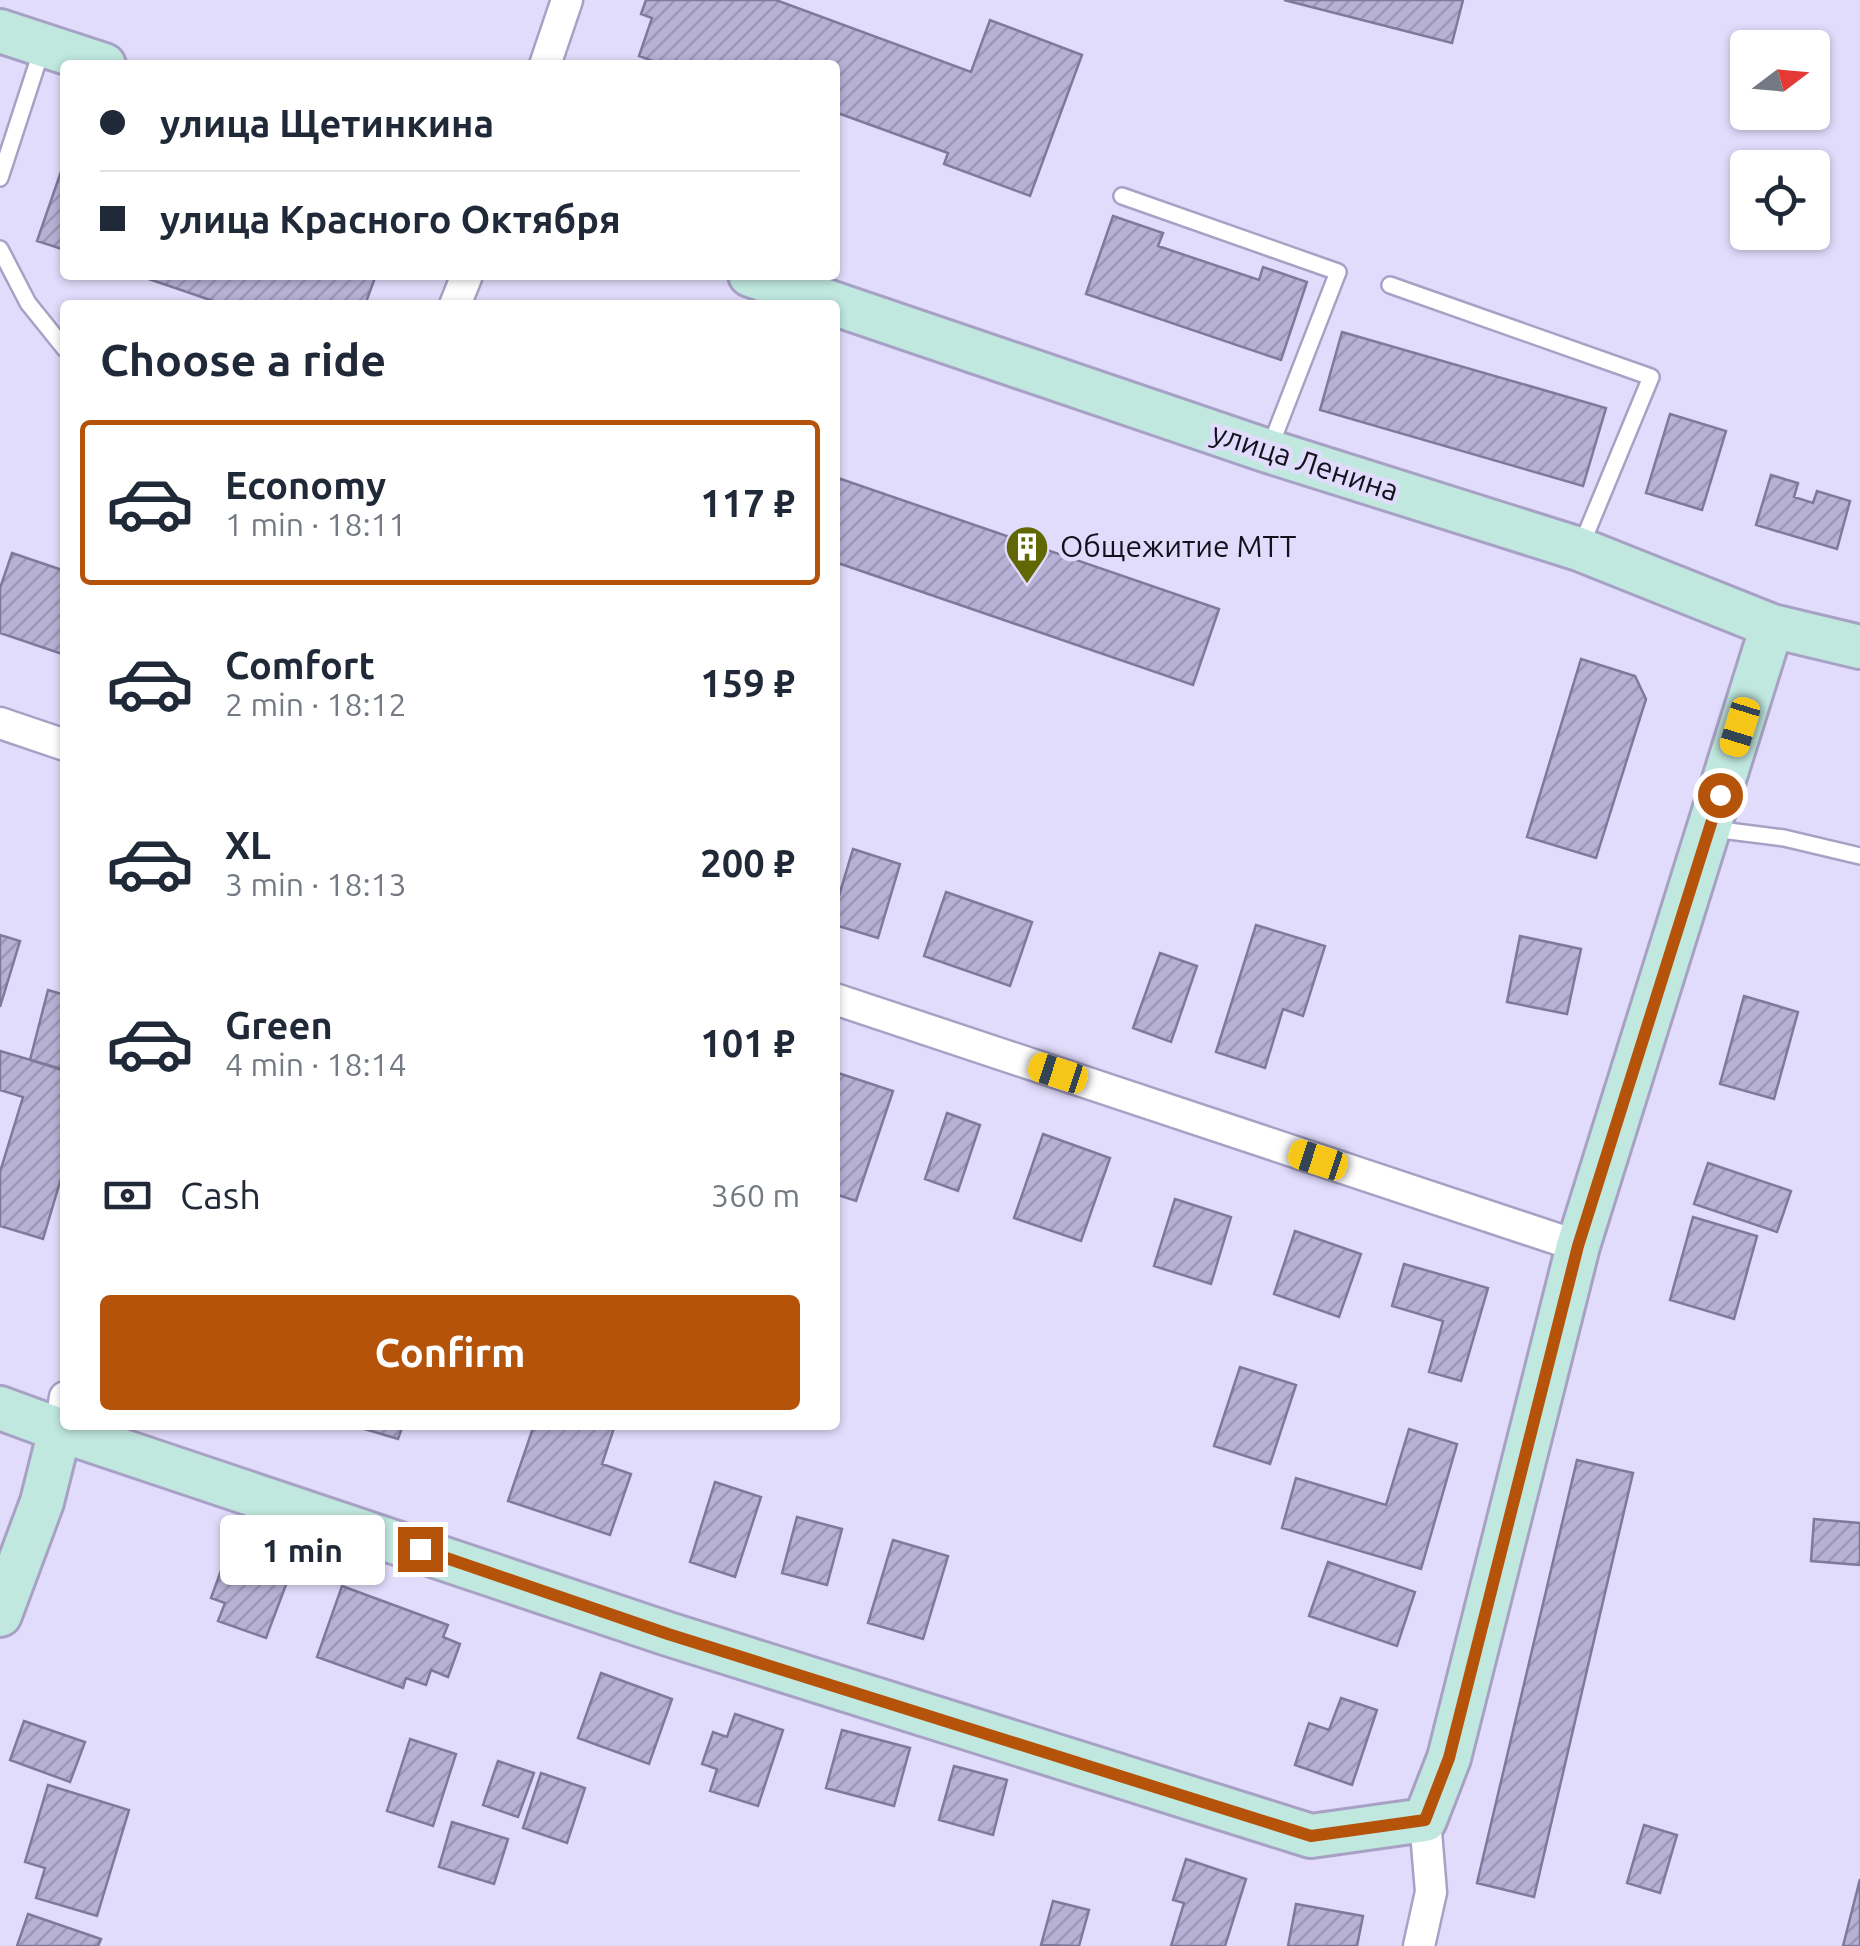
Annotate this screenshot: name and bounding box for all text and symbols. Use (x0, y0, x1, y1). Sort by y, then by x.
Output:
north arrow (1730, 30, 1830, 130)
map controls (1730, 30, 1830, 250)
text: улица Щетинкина (160, 102, 494, 144)
button: locate (1730, 150, 1830, 250)
text: улица Красного Октября (160, 198, 621, 240)
text: Choose a ride (100, 334, 386, 385)
street label: улица Ленина (1208, 415, 1403, 507)
icon: car (105, 458, 195, 548)
text: Economy (225, 464, 386, 506)
text: 117 ₽ (700, 482, 795, 524)
text: 1 min · 18:11 (225, 506, 407, 542)
building icon: Общежитие МТТ (1004, 524, 1050, 585)
place label: Общежитие МТТ (1060, 529, 1297, 563)
icon: car (105, 638, 195, 728)
text: Comfort (225, 644, 375, 686)
text: 159 ₽ (700, 662, 795, 704)
text: 2 min · 18:12 (225, 686, 407, 722)
car (1717, 694, 1763, 760)
route start (1698, 773, 1743, 818)
icon: car (105, 818, 195, 908)
text: XL (225, 824, 271, 866)
text: 200 ₽ (700, 842, 795, 884)
text: 3 min · 18:13 (225, 866, 407, 902)
icon: car (105, 998, 195, 1088)
text: Green (225, 1004, 333, 1046)
text: 101 ₽ (700, 1022, 795, 1064)
text: 4 min · 18:14 (225, 1046, 407, 1082)
car (1025, 1049, 1091, 1097)
car (1285, 1136, 1351, 1184)
icon: cash (100, 1168, 155, 1223)
text: Cash (180, 1174, 261, 1216)
text: 360 m (711, 1177, 800, 1213)
button: Confirm (100, 1295, 800, 1410)
callout: 1 min (220, 1514, 385, 1584)
route end (398, 1527, 443, 1572)
text: 1 min (262, 1532, 343, 1568)

